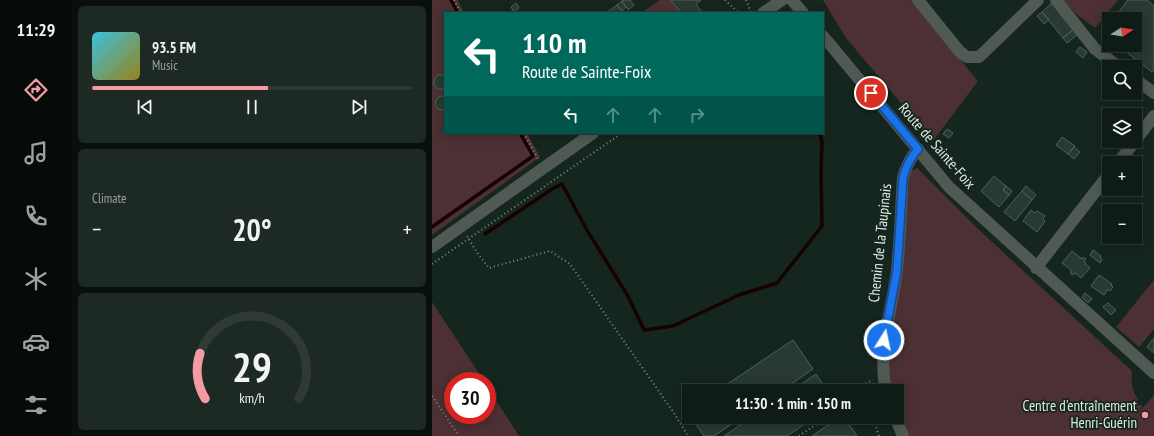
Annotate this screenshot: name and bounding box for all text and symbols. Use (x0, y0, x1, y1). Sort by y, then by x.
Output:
north arrow (1102, 12, 1142, 52)
map controls (1102, 12, 1142, 244)
text: 11:29 (17, 18, 55, 41)
text: 110 m (522, 24, 586, 61)
icon: left (456, 28, 508, 80)
text: 93.5 FM (152, 38, 196, 57)
text: Music (152, 57, 178, 74)
text: Route de Sainte-Foix (522, 60, 651, 83)
button: search (1102, 60, 1142, 100)
icon: directions (22, 76, 50, 104)
pin (854, 76, 888, 110)
icon: arrive (860, 82, 882, 104)
icon: previous (134, 96, 156, 118)
icon: pause (241, 96, 263, 118)
icon: next (348, 96, 370, 118)
street label: Route de Sainte-Foix (895, 99, 980, 193)
icon: left (560, 104, 582, 126)
icon: ahead (602, 104, 624, 126)
icon: ahead (644, 104, 666, 126)
icon: right (686, 104, 708, 126)
button: layers (1102, 108, 1142, 148)
icon: music (22, 139, 50, 167)
button: + (1102, 156, 1142, 196)
street label: Chemin de la Taupinais (864, 183, 895, 303)
text: Climate (92, 190, 126, 207)
icon: phone (22, 202, 50, 230)
button: − (1102, 204, 1142, 244)
text: 20° (232, 210, 272, 249)
text: − (92, 215, 101, 243)
text: + (403, 215, 412, 243)
icon: climate (22, 265, 50, 293)
position arrow (863, 319, 905, 361)
icon: car (22, 328, 50, 356)
text: 29 (232, 340, 272, 393)
speed limit sign: 30 (444, 372, 496, 424)
text: km/h (239, 388, 265, 407)
icon: filters (22, 391, 50, 419)
text: 11:30 · 1 min · 150 m (735, 394, 851, 413)
place label: Centre d'entraînement Henri-Guérin (1022, 396, 1137, 432)
marker: Centre d'entraînement Henri-Guérin (1140, 410, 1150, 420)

